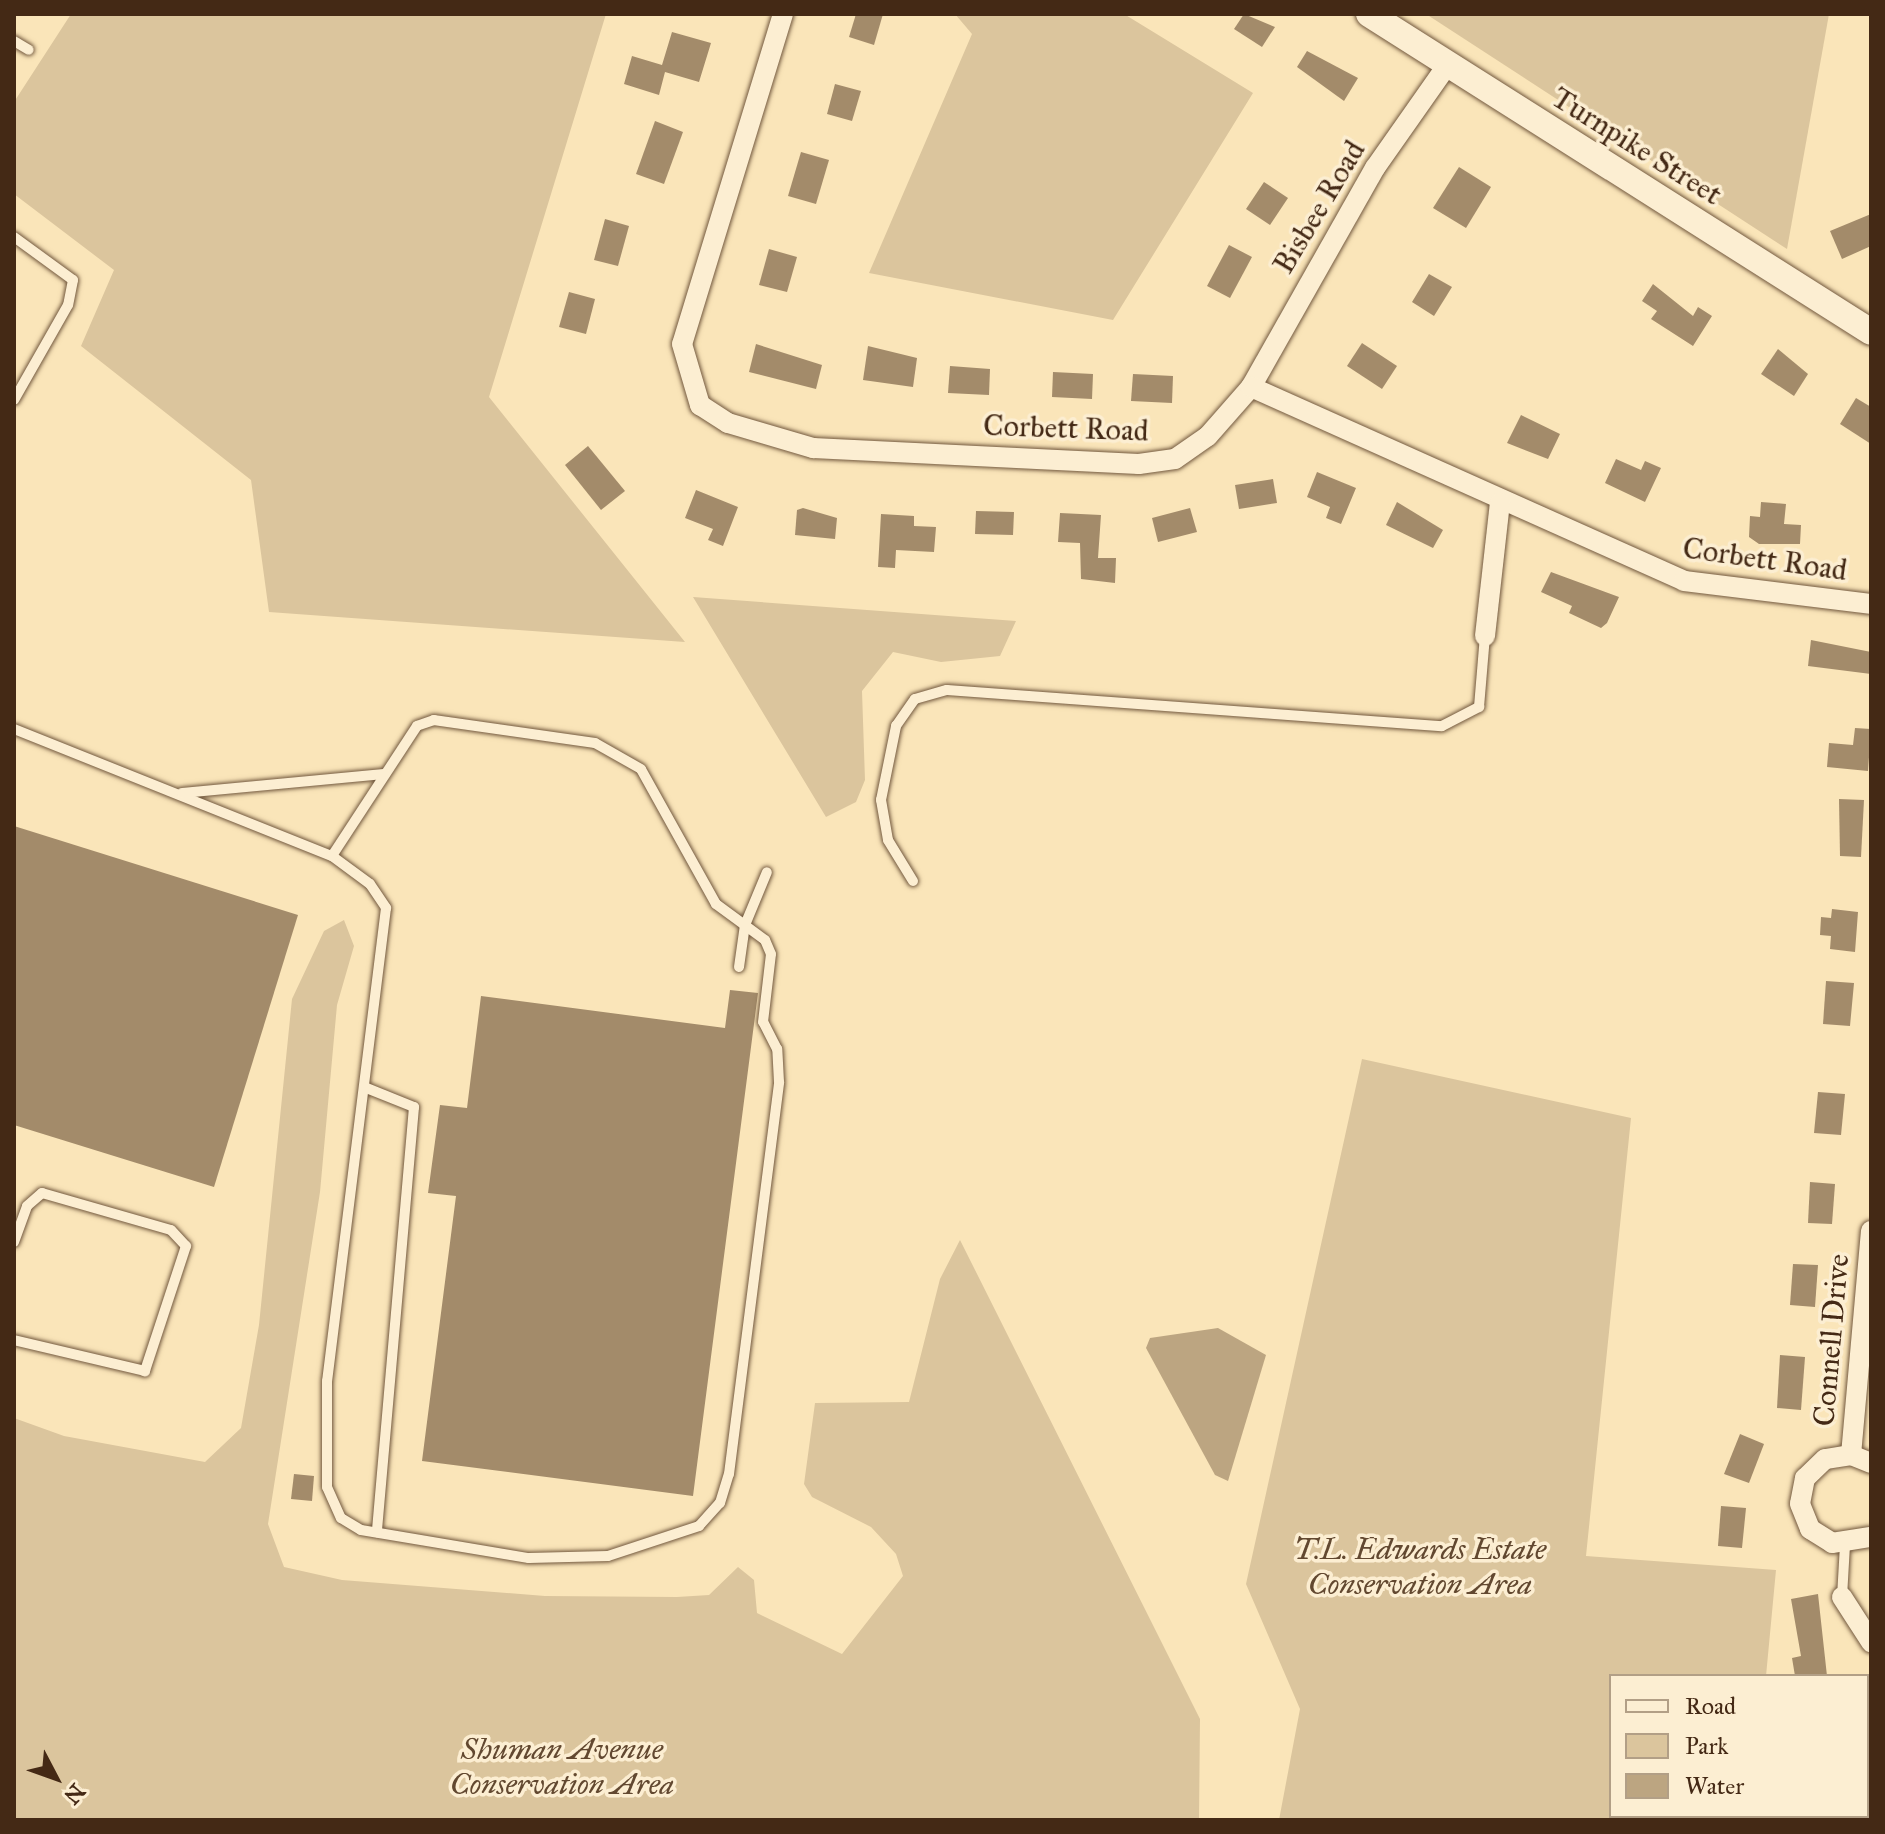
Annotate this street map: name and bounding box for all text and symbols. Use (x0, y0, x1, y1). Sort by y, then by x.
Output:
street label: Turnpike Street (1545, 79, 1729, 213)
street label: Bisbee Road (1265, 134, 1373, 280)
street label: Corbett Road (983, 407, 1149, 449)
street label: Corbett Road (1680, 530, 1850, 588)
street label: Connell Drive (1806, 1252, 1856, 1428)
park label: T.L. Edwards Estate Conservation Area (1294, 1531, 1546, 1602)
legend (1609, 1674, 1869, 1818)
text: Road (1685, 1691, 1736, 1721)
park label: Shuman Avenue Conservation Area (450, 1731, 674, 1802)
text: Park (1685, 1731, 1728, 1761)
north arrow (16, 1738, 96, 1818)
text: Water (1685, 1771, 1744, 1801)
text: N (58, 1778, 91, 1810)

